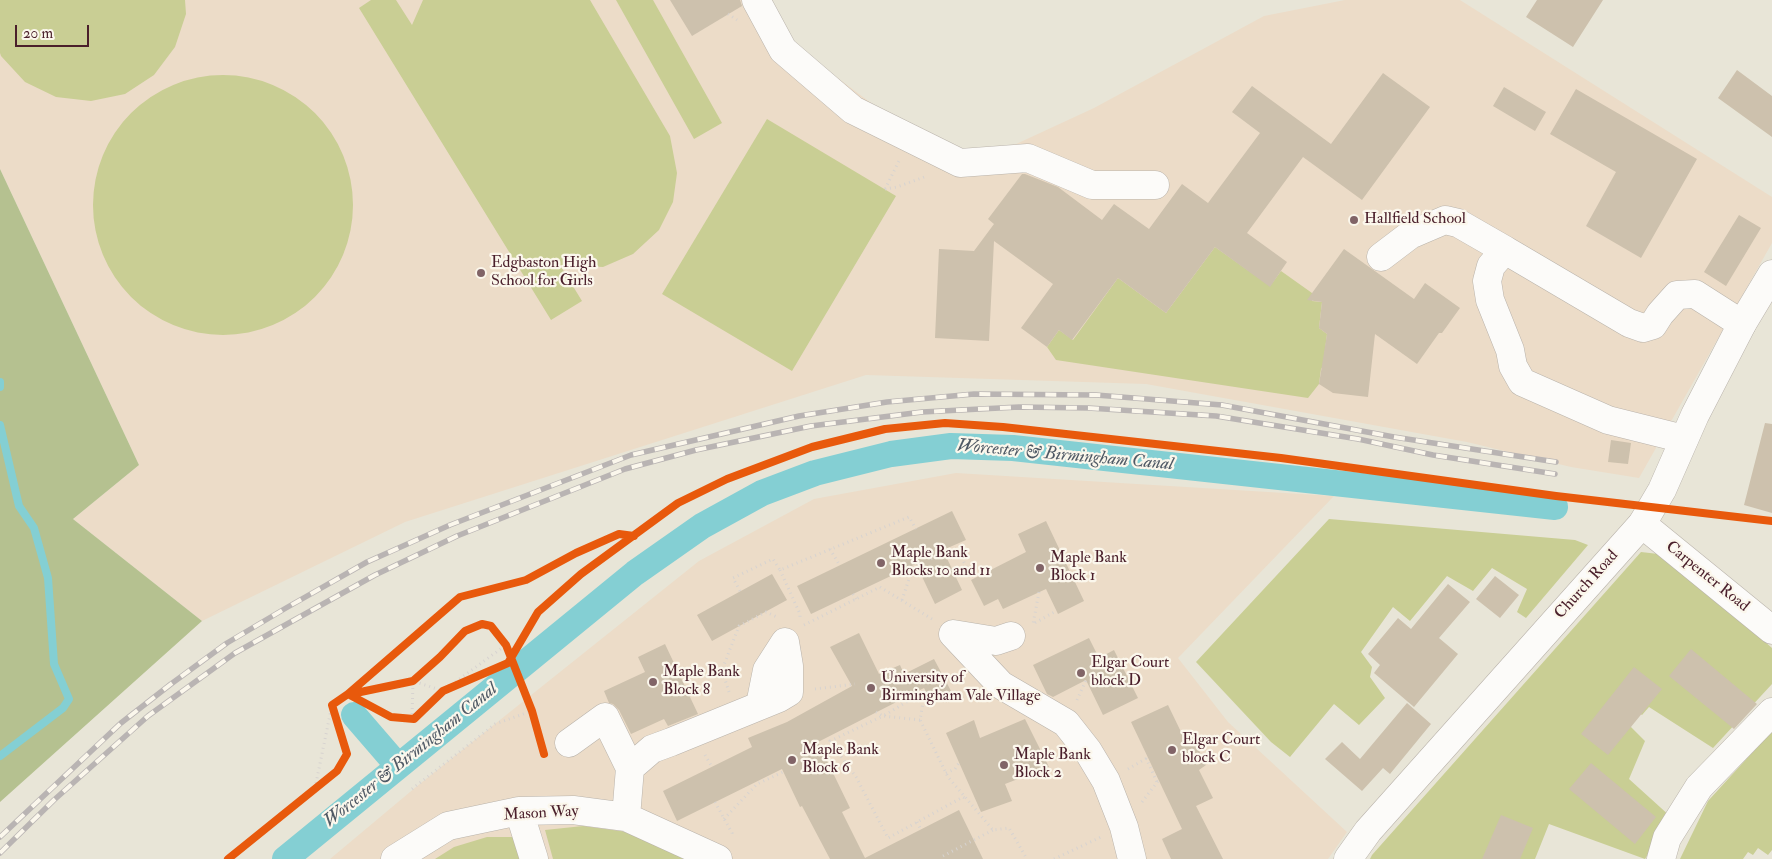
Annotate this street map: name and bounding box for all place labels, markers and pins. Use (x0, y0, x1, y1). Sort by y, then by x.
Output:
place label: Hallfield School (1364, 210, 1466, 230)
marker: Hallfield School (1348, 214, 1360, 226)
place label: Edgbaston High School for Girls (491, 254, 596, 292)
marker: Edgbaston High School for Girls (475, 267, 487, 279)
place label: Maple Bank Blocks 10 and 11 (891, 544, 991, 582)
place label: Maple Bank Block 1 (1050, 549, 1127, 587)
marker: Maple Bank Blocks 10 and 11 (875, 557, 887, 569)
marker: Maple Bank Block 1 (1034, 562, 1046, 574)
place label: Elgar Court block D (1091, 654, 1169, 692)
place label: Maple Bank Block 8 (663, 663, 740, 701)
marker: Elgar Court block D (1075, 667, 1087, 679)
place label: University of Birmingham Vale Village (881, 669, 1041, 707)
marker: Maple Bank Block 8 (647, 676, 659, 688)
marker: University of Birmingham Vale Village (865, 682, 877, 694)
place label: Elgar Court block C (1182, 731, 1260, 769)
place label: Maple Bank Block 6 (802, 741, 879, 779)
marker: Elgar Court block C (1166, 744, 1178, 756)
place label: Maple Bank Block 2 (1014, 746, 1091, 784)
marker: Maple Bank Block 6 (786, 754, 798, 766)
marker: Maple Bank Block 2 (998, 759, 1010, 771)

